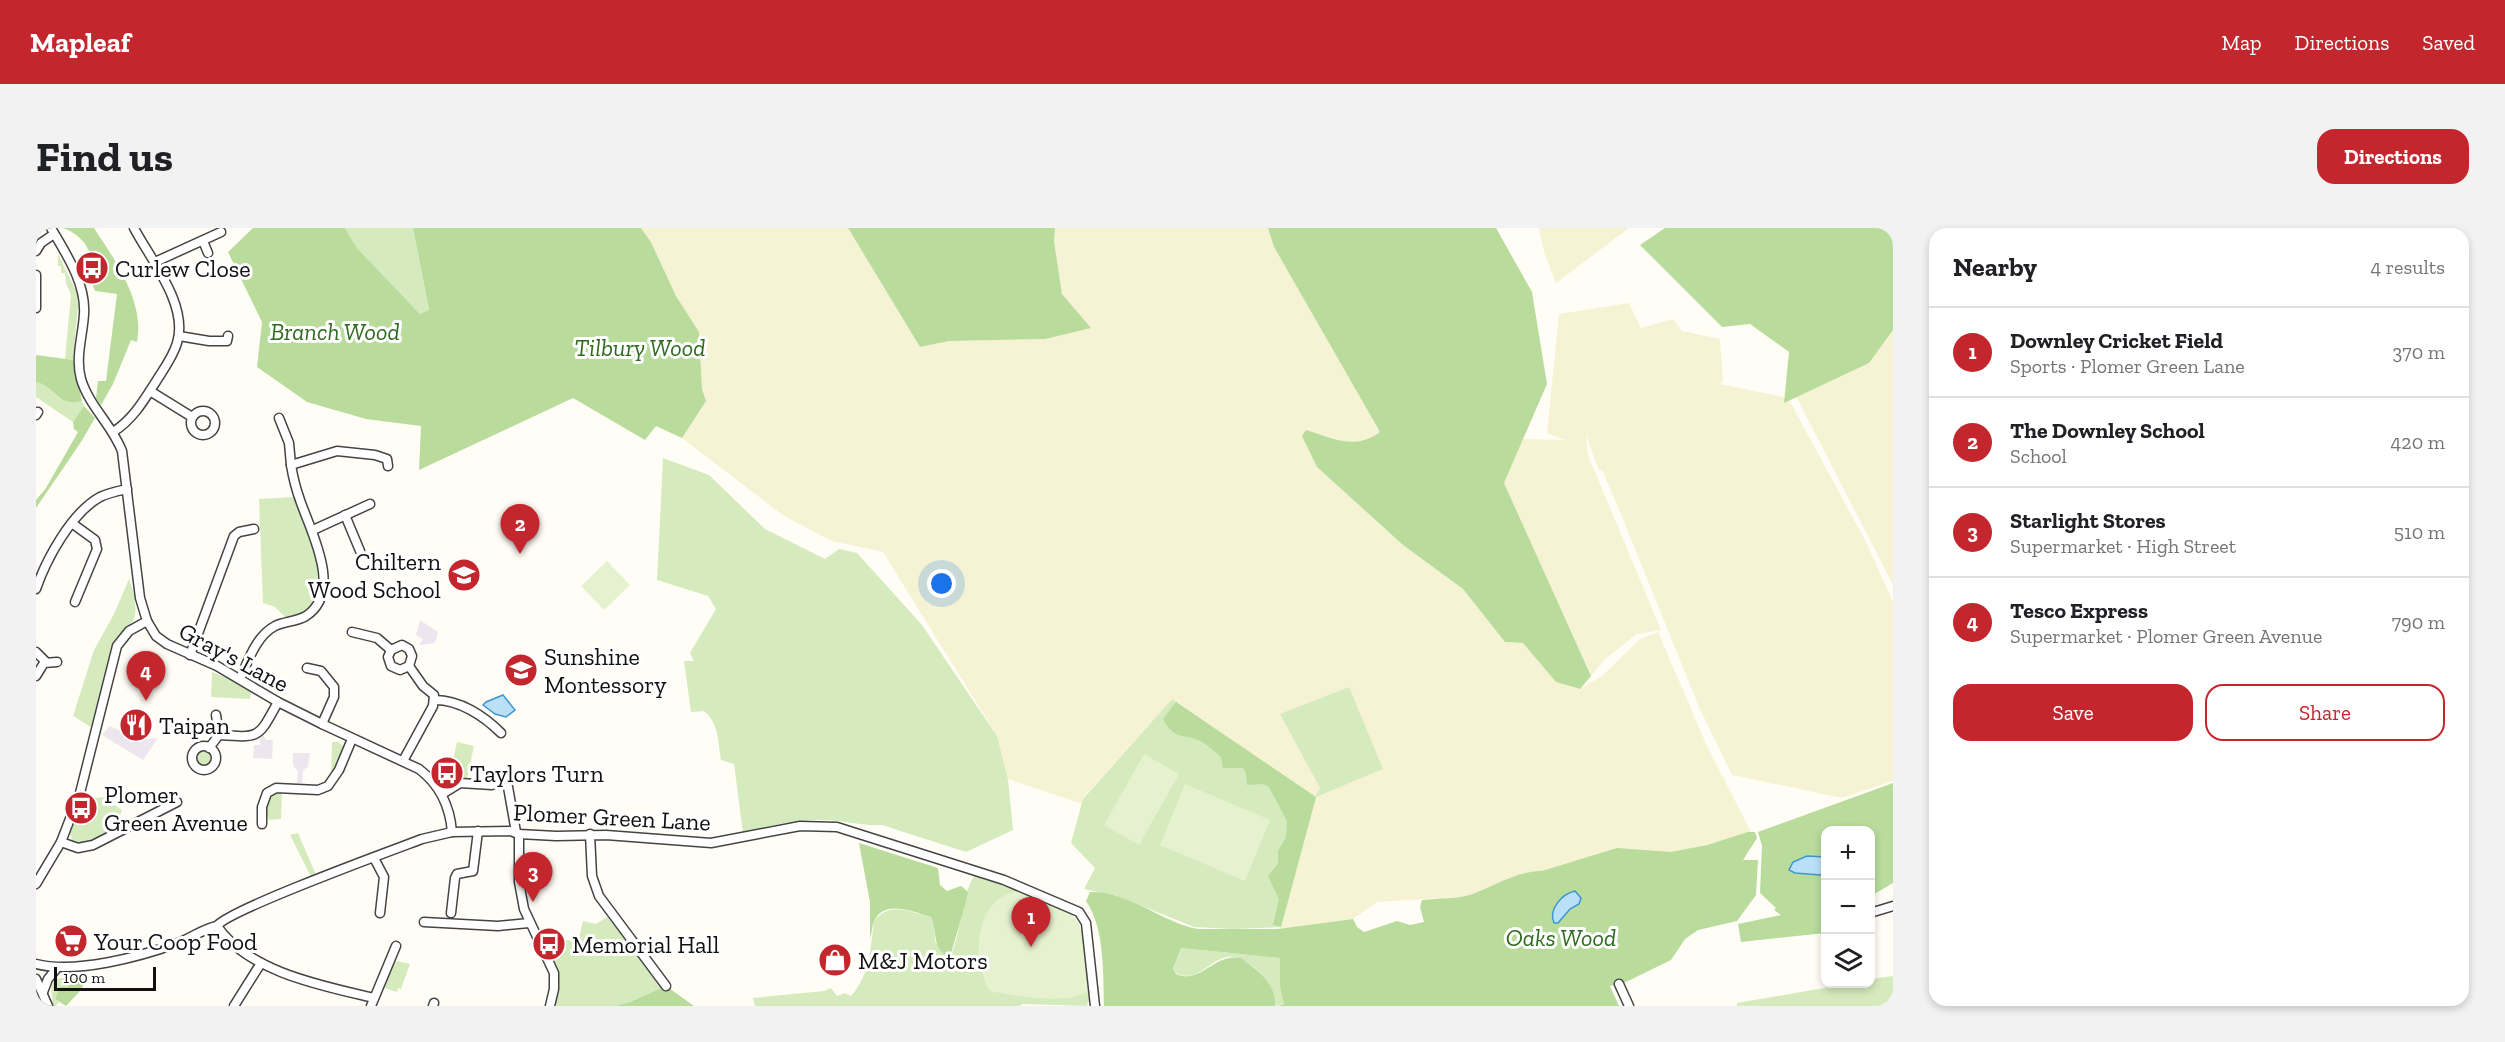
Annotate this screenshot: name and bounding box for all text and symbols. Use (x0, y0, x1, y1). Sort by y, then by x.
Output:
text: Mapleaf (30, 26, 130, 59)
text: Map (2222, 30, 2262, 55)
text: Directions (2295, 30, 2389, 55)
text: Saved (2422, 30, 2475, 55)
button: Directions (2317, 129, 2469, 184)
text: Find us (36, 131, 173, 182)
bus stop icon: Curlew Close (74, 250, 110, 286)
text: Nearby (1953, 251, 2037, 283)
place label: Curlew Close (115, 254, 251, 283)
text: 4 results (2370, 255, 2445, 279)
park label: Branch Wood (270, 317, 400, 346)
text: Downley Cricket Field (2010, 327, 2223, 354)
park label: Tilbury Wood (575, 333, 705, 362)
text: 1 (1968, 340, 1977, 364)
text: 370 m (2392, 340, 2445, 364)
text: Sports · Plomer Green Lane (2010, 354, 2245, 378)
text: The Downley School (2010, 417, 2205, 444)
text: 2 (1967, 430, 1978, 454)
text: 420 m (2391, 430, 2445, 454)
text: School (2010, 444, 2067, 468)
pin: 2 (500, 504, 540, 554)
text: Starlight Stores (2010, 507, 2166, 534)
text: 3 (1967, 520, 1978, 544)
text: 510 m (2394, 520, 2445, 544)
text: Supermarket · High Street (2010, 534, 2236, 558)
place label: Chiltern Wood School (308, 547, 441, 604)
school or university icon: Chiltern Wood School (446, 557, 482, 593)
your location (927, 569, 956, 598)
text: Tesco Express (2010, 597, 2148, 624)
text: 4 (1967, 610, 1978, 634)
text: 790 m (2392, 610, 2445, 634)
street label: Gray's Lane (174, 616, 294, 698)
text: Supermarket · Plomer Green Avenue (2010, 624, 2322, 648)
place label: Sunshine Montessory (544, 642, 667, 699)
pin: 4 (126, 652, 166, 701)
school or university icon: Sunshine Montessory (503, 652, 539, 688)
button: Save (1953, 684, 2193, 741)
button: Share (2205, 684, 2445, 741)
restaurant icon: Taipan (118, 707, 154, 743)
place label: Taipan (159, 711, 230, 740)
bus stop icon: Taylors Turn (429, 755, 465, 791)
place label: Taylors Turn (470, 759, 604, 788)
place label: Plomer Green Avenue (104, 780, 248, 837)
bus stop icon: Plomer Green Avenue (63, 790, 99, 826)
street label: Plomer Green Lane (513, 797, 711, 837)
map controls (1821, 826, 1875, 988)
button: + (1821, 826, 1875, 880)
pin: 3 (514, 852, 552, 902)
button: − (1821, 880, 1875, 934)
pin: 1 (1012, 898, 1050, 947)
supermarket icon: Your Coop Food (53, 923, 89, 959)
park label: Oaks Wood (1506, 923, 1616, 952)
bus stop icon: Memorial Hall (531, 926, 567, 962)
place label: Your Coop Food (93, 927, 257, 956)
place label: Memorial Hall (572, 930, 719, 959)
button: layers (1821, 934, 1875, 988)
shop icon: M&J Motors (817, 942, 853, 978)
place label: M&J Motors (858, 946, 988, 975)
scale bar (54, 964, 156, 992)
text: 100 m (63, 968, 105, 987)

